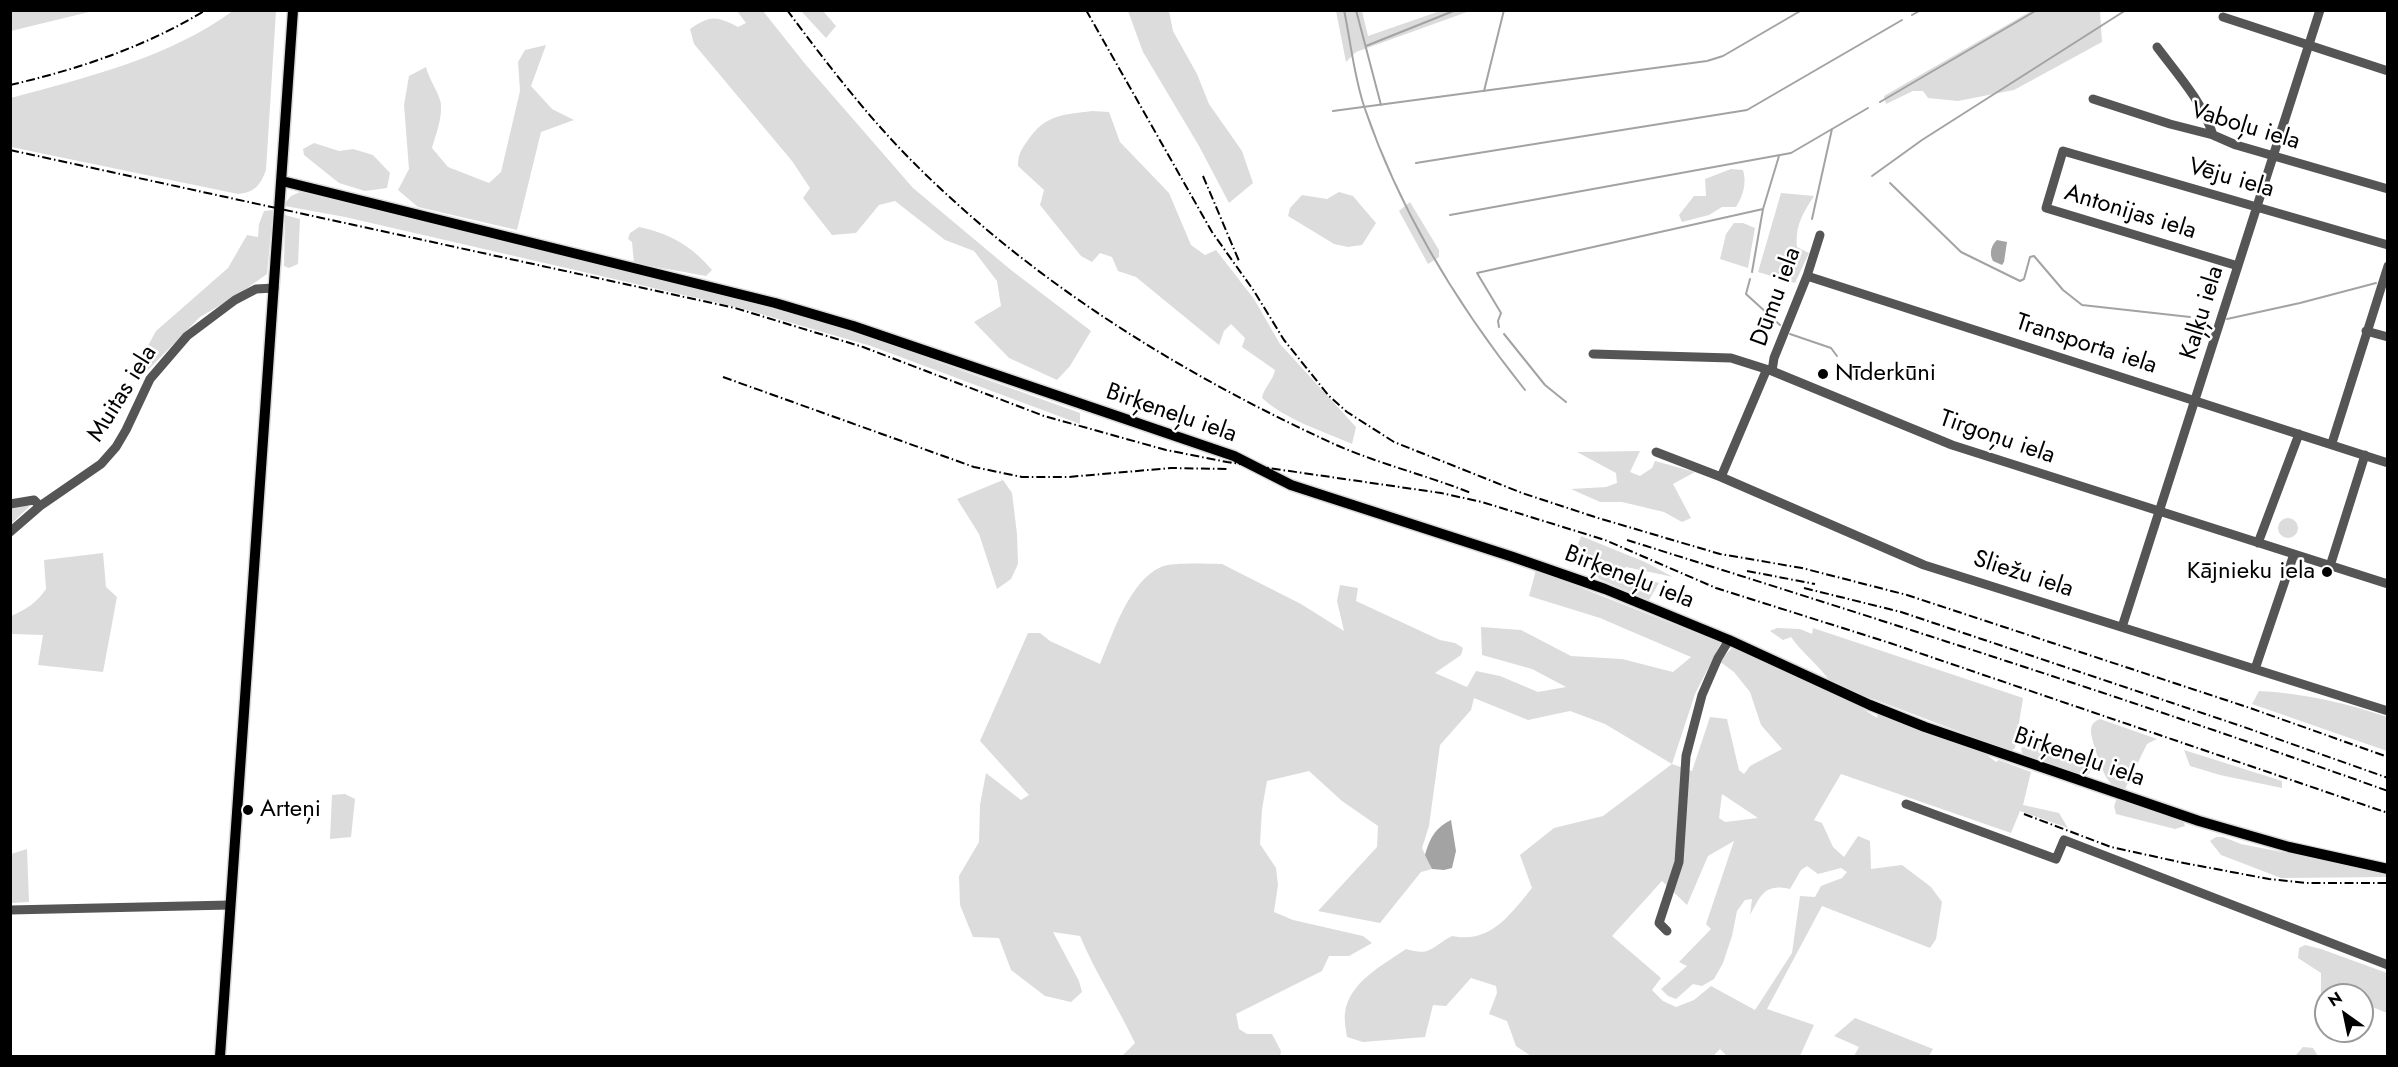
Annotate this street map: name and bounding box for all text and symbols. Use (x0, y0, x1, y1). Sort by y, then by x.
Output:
street label: Vaboļu iela (2187, 97, 2303, 157)
street label: Vēju iela (2185, 153, 2277, 205)
street label: Antonijas iela (2061, 179, 2199, 247)
street label: Dūmu iela (1746, 244, 1808, 350)
street label: Kaļķu iela (2175, 263, 2231, 363)
street label: Transporta iela (2012, 309, 2160, 381)
street label: Muitas iela (82, 341, 164, 447)
place label: Nīderkūni (1835, 360, 1936, 388)
marker: Nīderkūni (1816, 367, 1830, 381)
street label: Birķeneļu iela (1102, 378, 1240, 450)
street label: Tirgoņu iela (1936, 405, 2058, 471)
street label: Birķeneļu iela (1560, 540, 1698, 616)
street label: Sliežu iela (1969, 545, 2077, 605)
place label: Kājnieku iela (2187, 558, 2315, 586)
marker: Kājnieku iela (2320, 565, 2334, 579)
street label: Birķeneļu iela (2010, 722, 2148, 794)
place label: Arteņi (260, 796, 321, 824)
marker: Arteņi (241, 803, 255, 817)
north arrow (2314, 983, 2374, 1043)
text: N (2323, 986, 2347, 1012)

